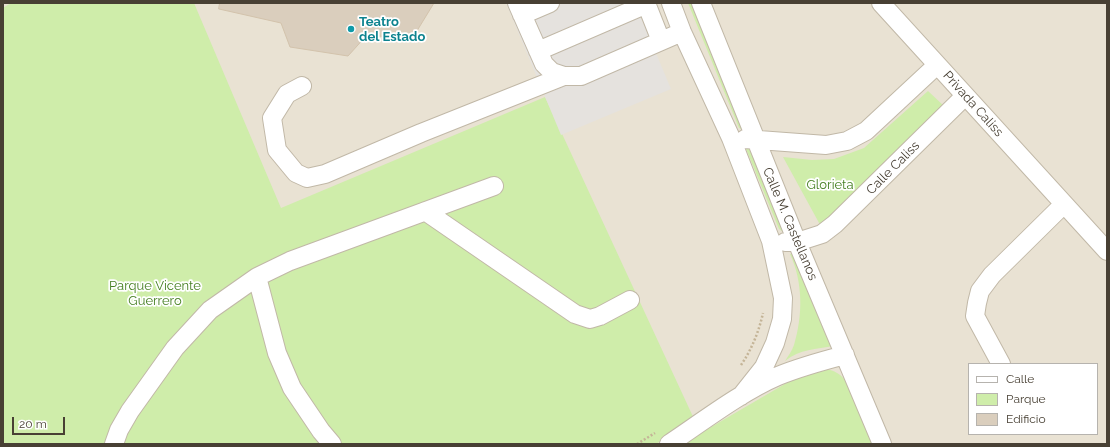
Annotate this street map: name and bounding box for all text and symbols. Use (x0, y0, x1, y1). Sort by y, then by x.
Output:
place label: Teatro del Estado (359, 14, 425, 45)
marker: Teatro del Estado (346, 24, 356, 34)
street label: Privada Caliss (940, 68, 1006, 140)
street label: Calle Caliss (863, 138, 923, 198)
street label: Calle M. Castellanos (759, 165, 821, 283)
park label: Glorieta (807, 177, 853, 193)
park label: Parque Vicente Guerrero (109, 278, 201, 309)
legend (968, 363, 1098, 435)
text: Calle (1006, 372, 1034, 386)
text: Parque (1006, 392, 1046, 406)
scale bar (14, 409, 67, 435)
text: Edificio (1006, 412, 1046, 426)
text: 20 m (19, 417, 47, 431)

